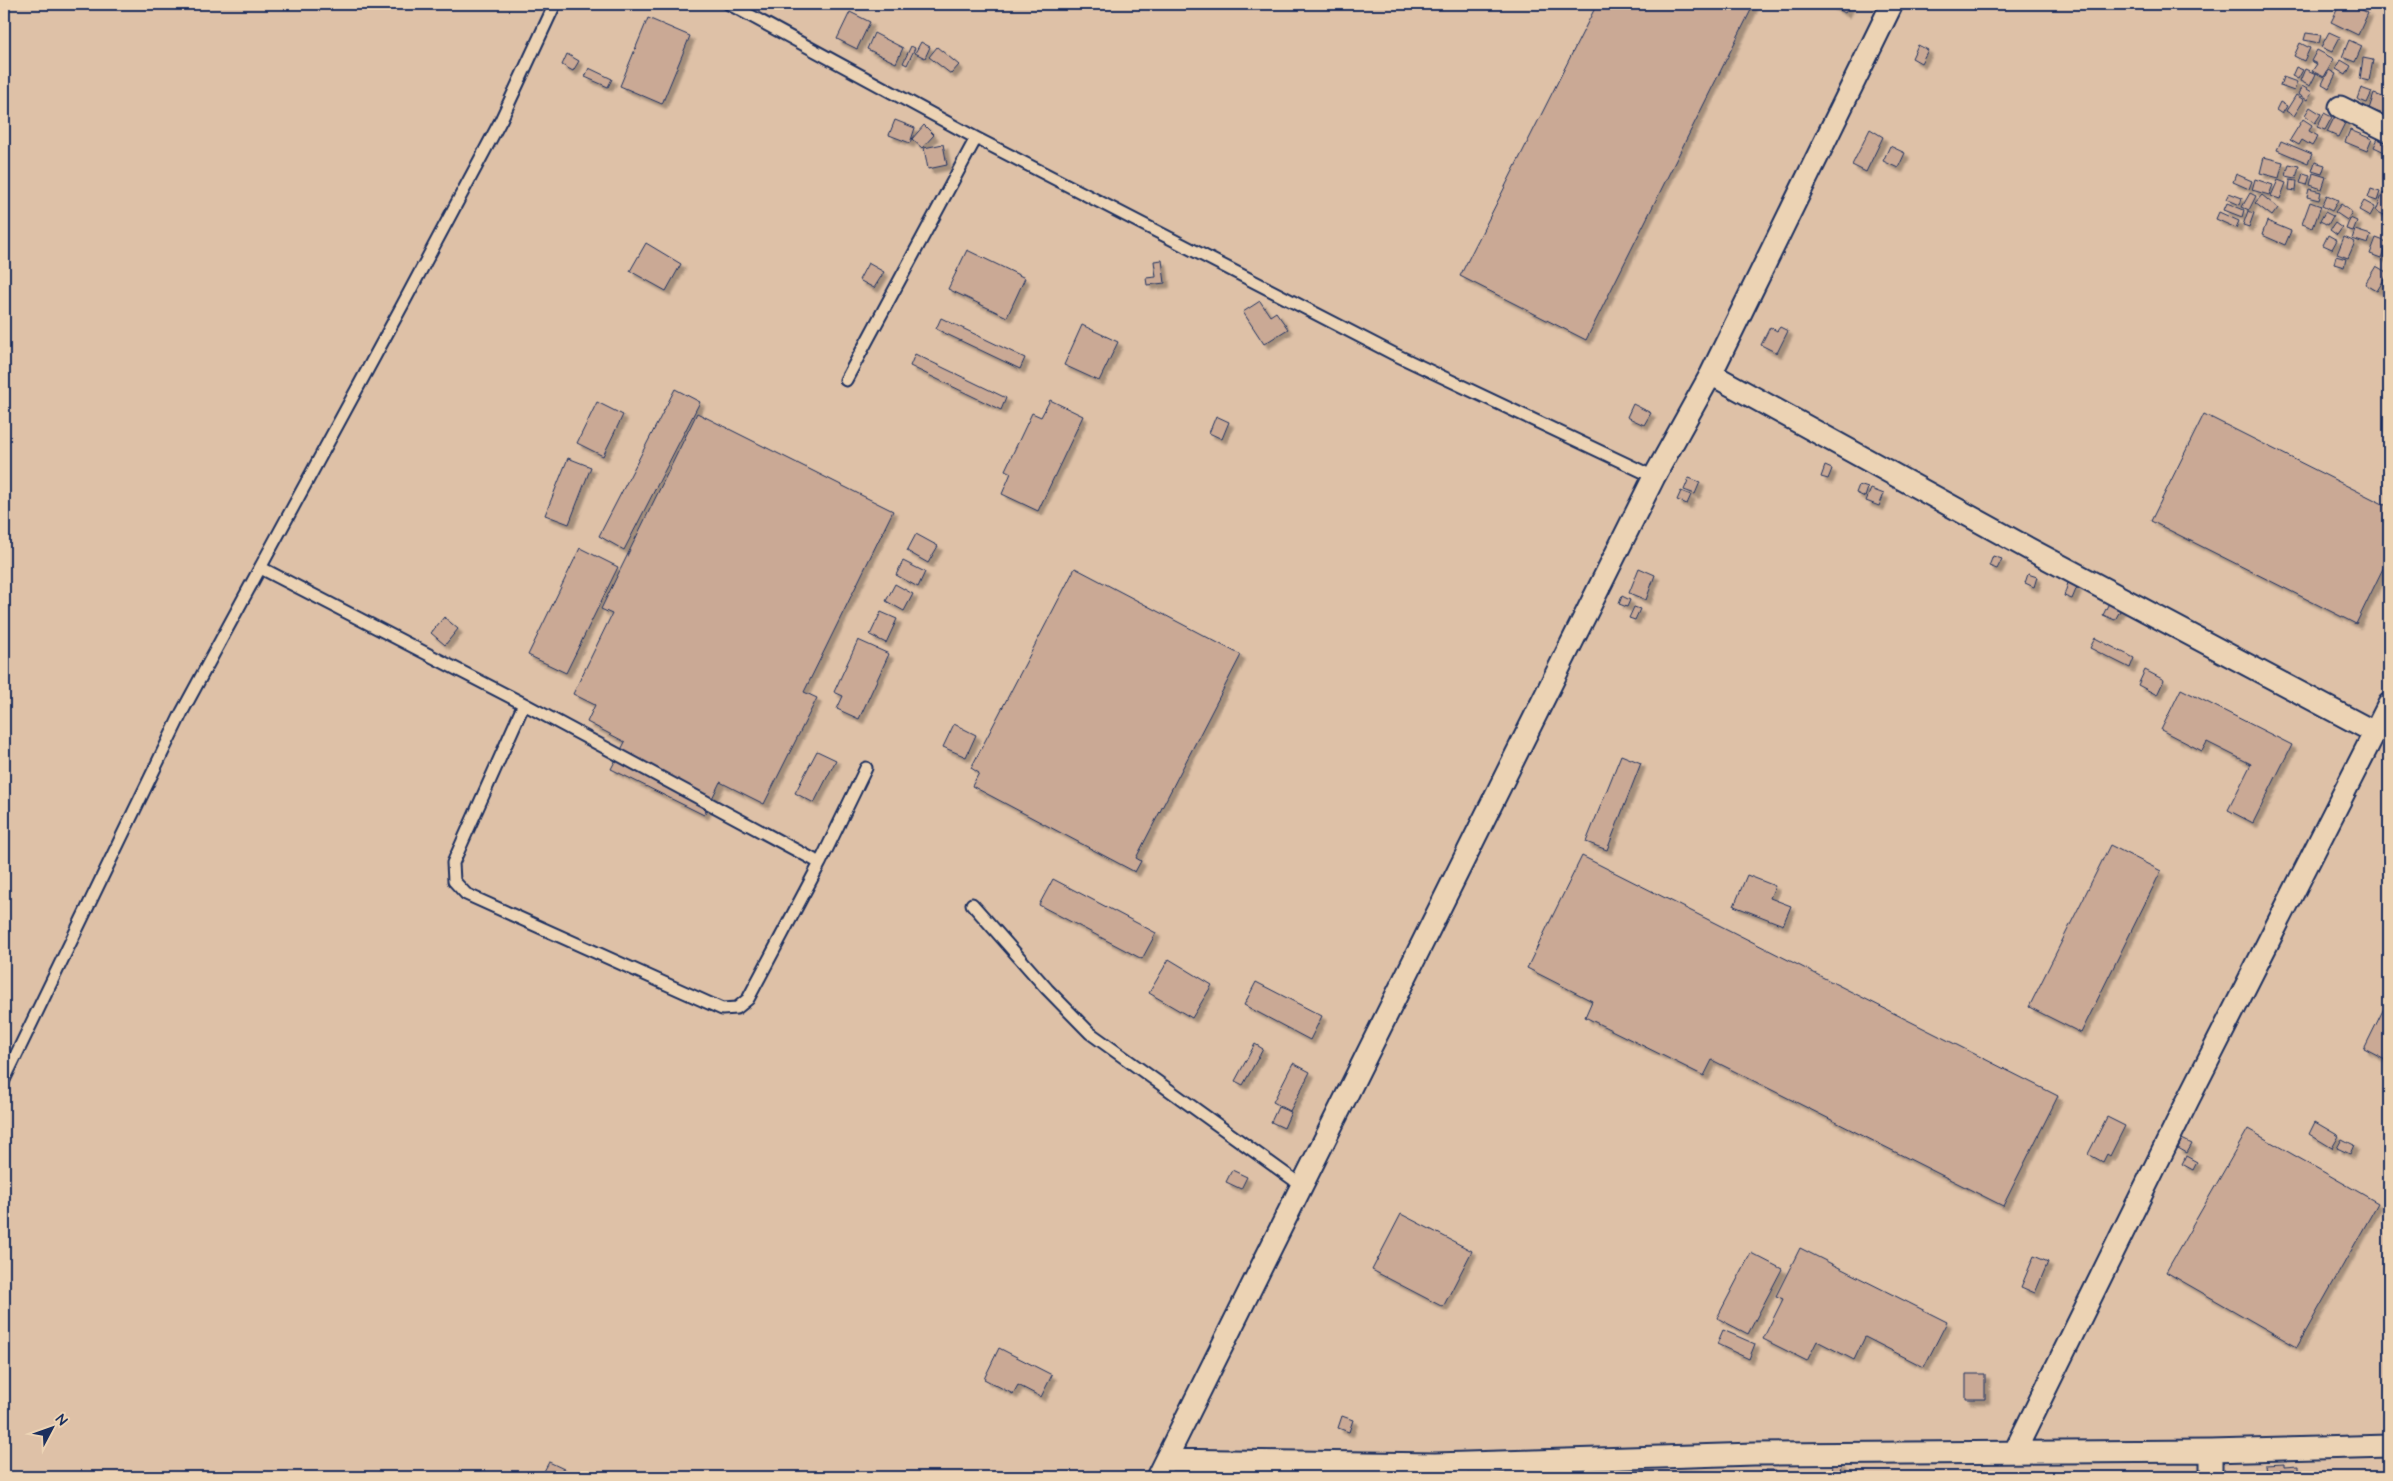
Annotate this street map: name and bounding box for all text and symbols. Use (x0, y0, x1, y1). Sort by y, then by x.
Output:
north arrow (28, 1404, 78, 1454)
text: N (51, 1410, 72, 1430)

